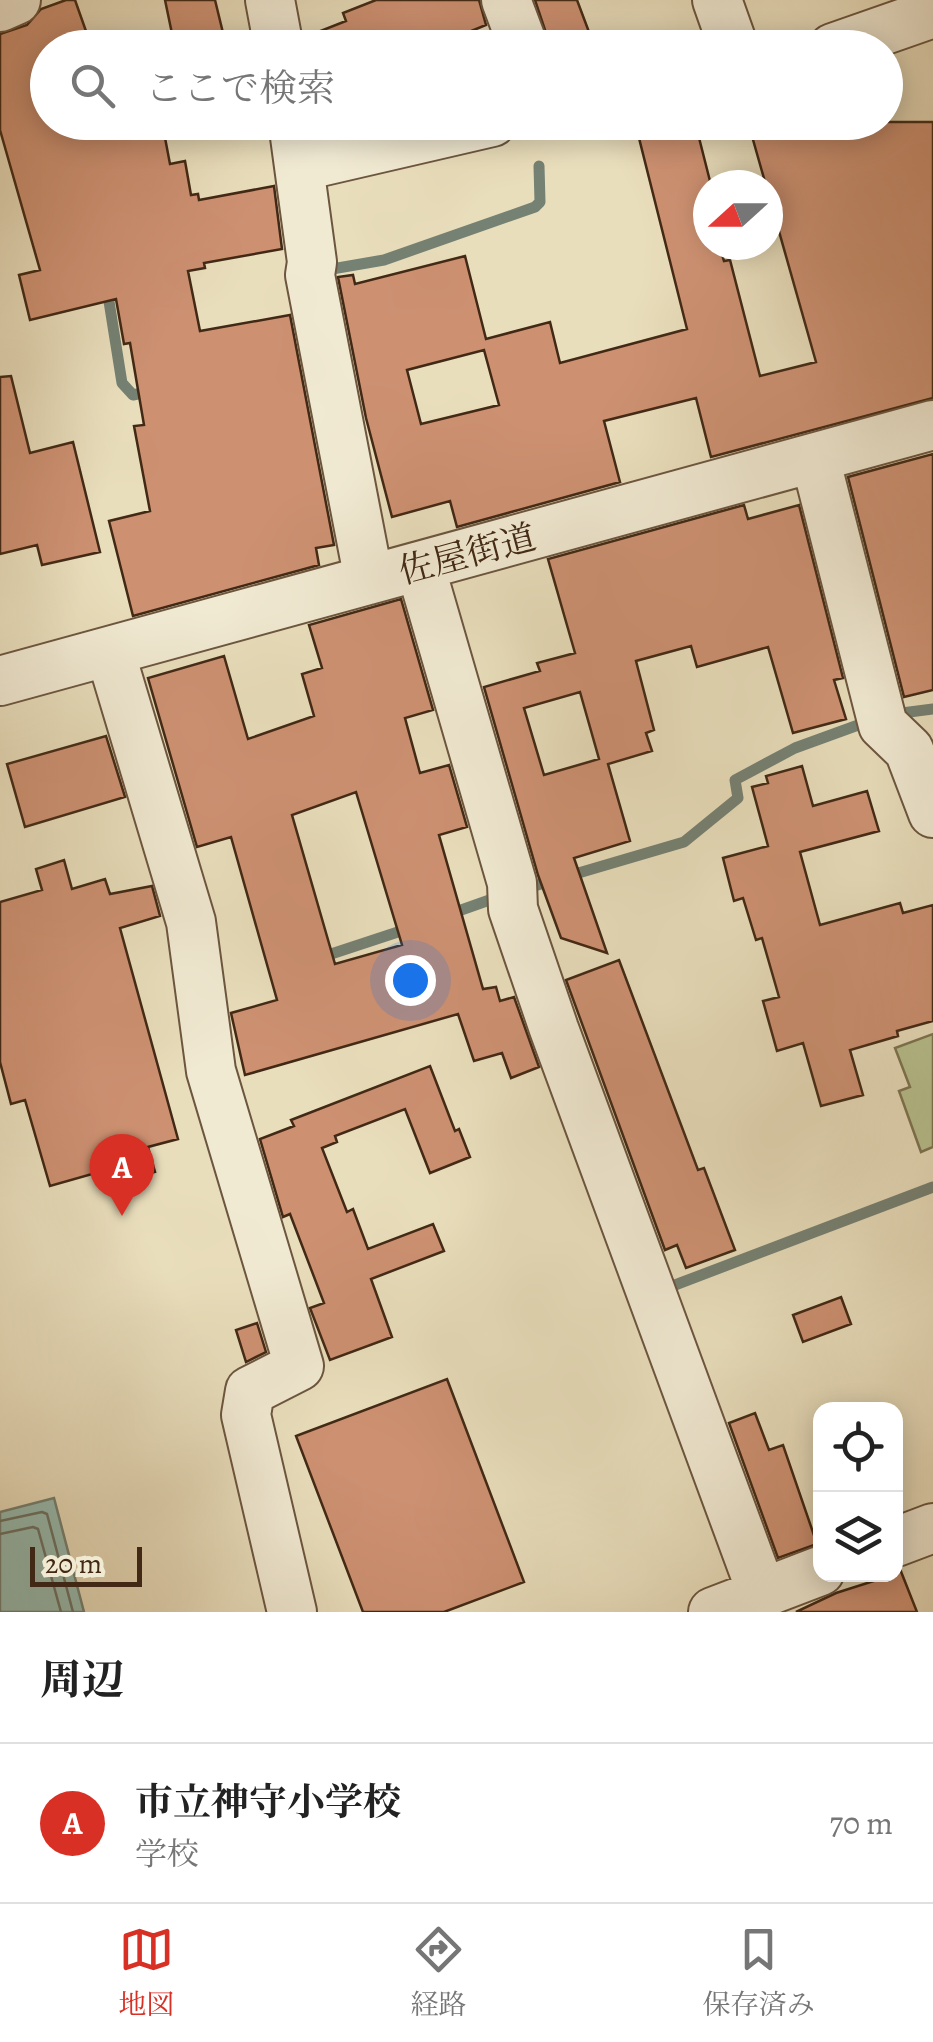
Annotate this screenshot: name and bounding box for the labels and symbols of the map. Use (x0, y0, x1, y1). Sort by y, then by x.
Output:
north arrow (693, 170, 783, 260)
street label: 佐屋街道 (393, 513, 541, 595)
your location (385, 955, 436, 1006)
pin: A (90, 1134, 154, 1216)
scale bar (30, 1542, 142, 1586)

